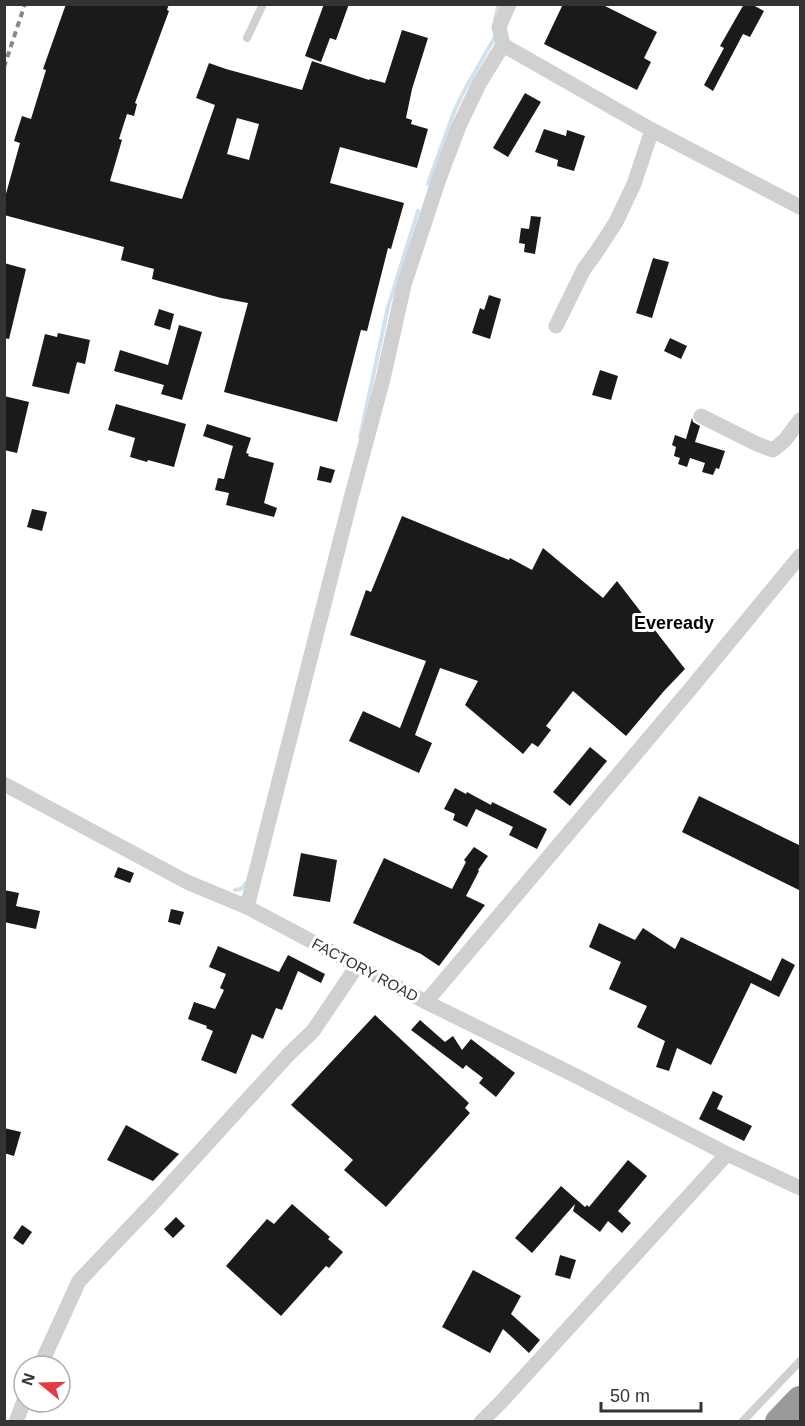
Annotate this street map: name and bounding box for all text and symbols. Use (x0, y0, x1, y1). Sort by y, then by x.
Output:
district label: Eveready (634, 613, 714, 633)
street label: FACTORY ROAD (309, 934, 421, 1005)
north arrow (12, 1354, 72, 1414)
text: N (18, 1371, 38, 1388)
scale bar (601, 1375, 702, 1413)
text: 50 m (610, 1386, 650, 1406)

